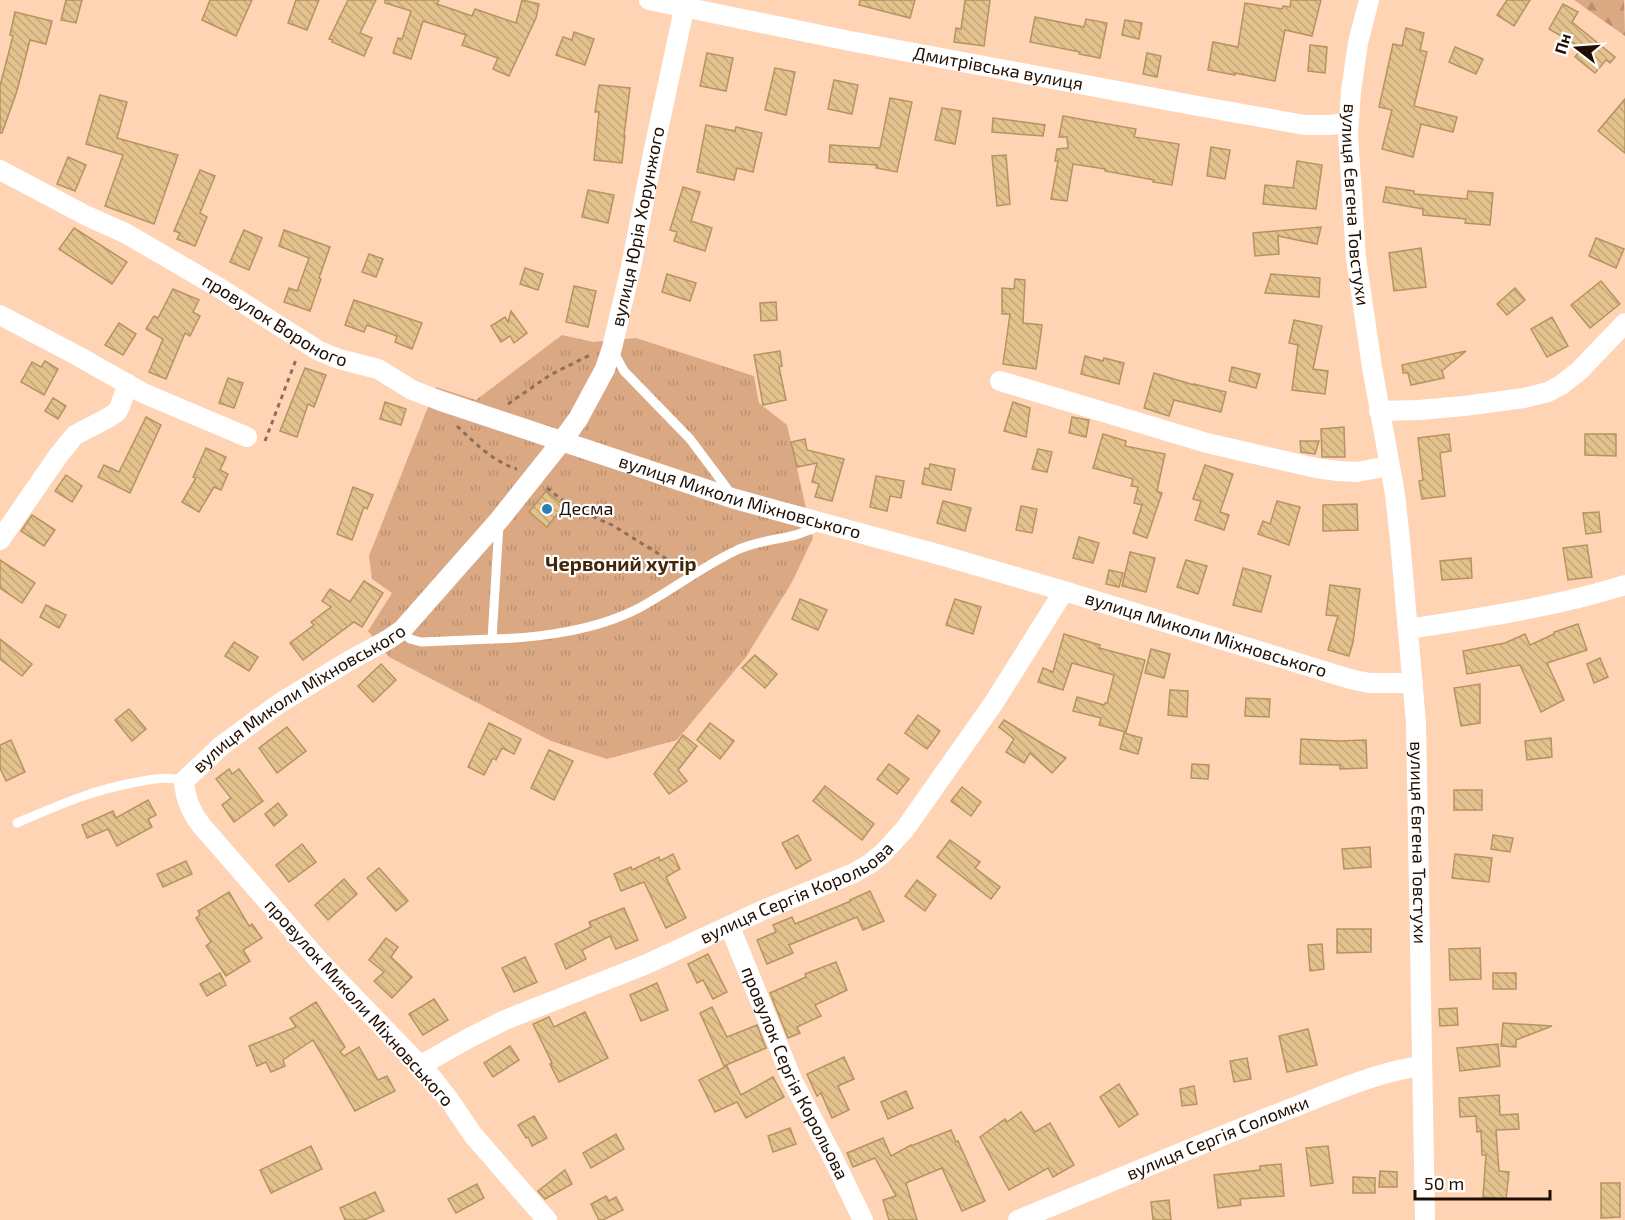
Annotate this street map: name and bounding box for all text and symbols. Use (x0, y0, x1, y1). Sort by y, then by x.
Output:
north arrow (1547, 18, 1607, 78)
text: Пн (1550, 31, 1574, 56)
street label: Дмитрівська вулиця (912, 41, 1085, 94)
street label: вулиця Євгена Товстухи (1338, 103, 1375, 307)
street label: вулиця Юрія Хорунжого (605, 124, 669, 329)
street label: провулок Вороного (199, 268, 350, 371)
street label: вулиця Миколи Міхновського (616, 449, 864, 543)
place label: Десма (559, 497, 613, 519)
marker: Десма (540, 502, 554, 516)
district label: Червоний хутір (545, 551, 697, 575)
street label: вулиця Миколи Міхновського (1083, 586, 1330, 681)
street label: вулиця Миколи Міхновського (188, 619, 409, 777)
street label: вулиця Євгена Товстухи (1406, 741, 1432, 944)
street label: вулиця Сергія Корольова (696, 837, 898, 948)
street label: провулок Миколи Міхновського (261, 894, 459, 1111)
street label: провулок Сергія Корольова (737, 963, 854, 1183)
street label: вулиця Сергія Соломки (1123, 1090, 1312, 1184)
scale bar (1415, 1163, 1550, 1201)
text: 50 m (1424, 1172, 1464, 1194)

